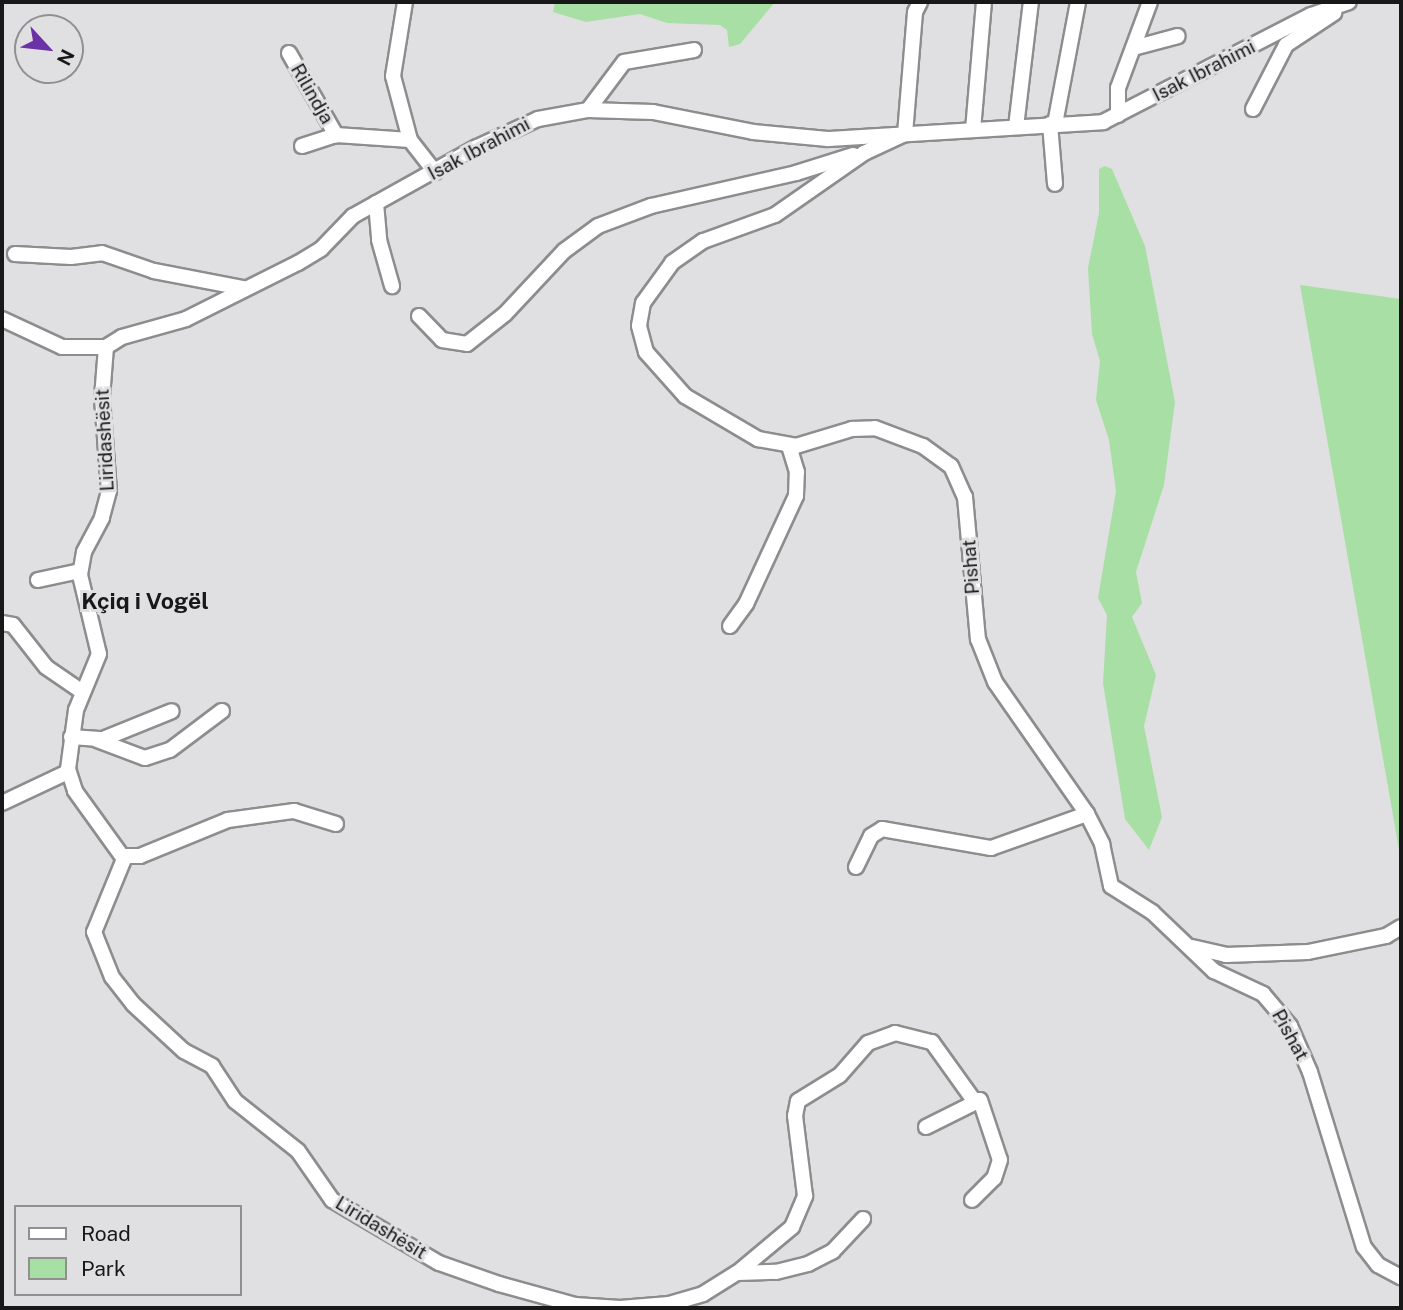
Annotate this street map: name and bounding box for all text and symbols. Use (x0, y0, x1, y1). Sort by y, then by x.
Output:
north arrow (14, 14, 84, 84)
street label: Isak Ibrahimi (1149, 35, 1259, 107)
text: N (53, 46, 79, 69)
street label: Rilindja (286, 60, 338, 128)
street label: Isak Ibrahimi (424, 113, 534, 185)
street label: Liridashësit (91, 388, 119, 492)
street label: Pishat (958, 539, 984, 595)
district label: Kçiq i Vogël (81, 587, 209, 615)
street label: Pishat (1267, 1006, 1313, 1064)
street label: Liridashësit (331, 1192, 431, 1264)
legend (14, 1205, 242, 1296)
text: Road (81, 1221, 131, 1246)
text: Park (81, 1256, 126, 1281)

